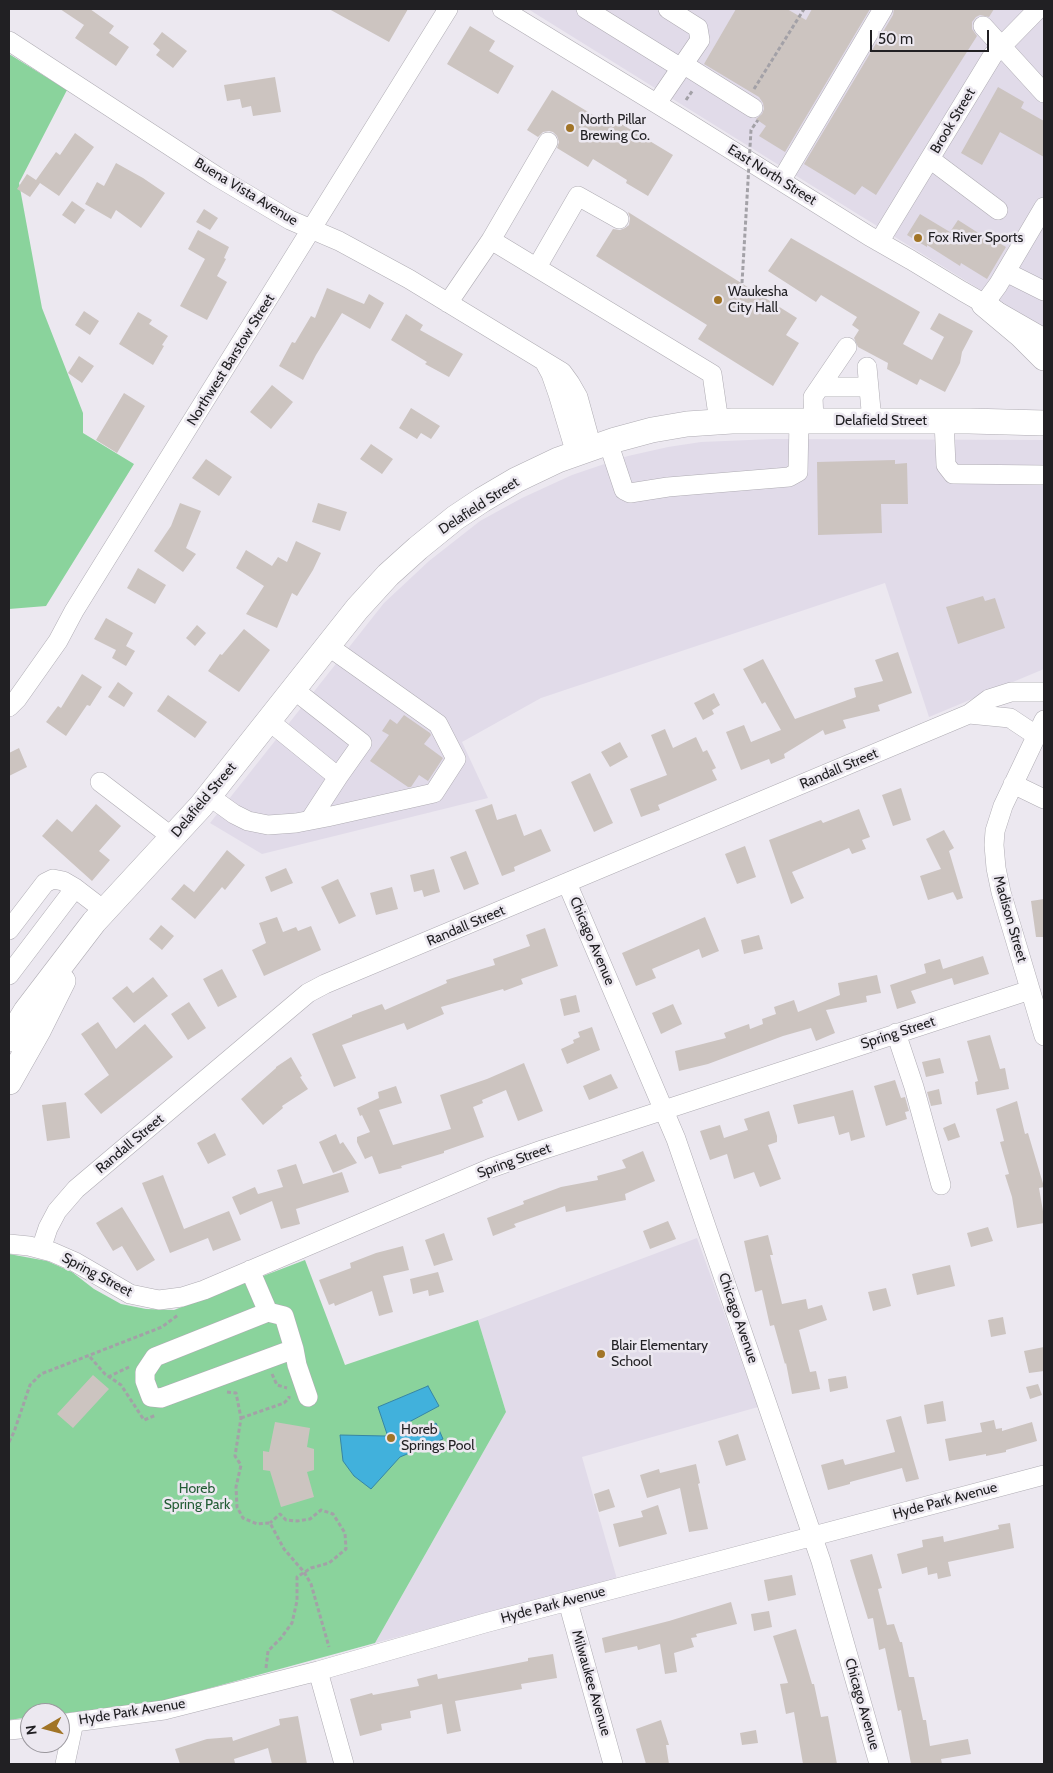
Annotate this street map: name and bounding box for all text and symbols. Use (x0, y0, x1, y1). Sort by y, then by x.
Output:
scale bar (873, 20, 992, 52)
text: 50 m (878, 30, 913, 48)
street label: Brook Street (927, 85, 979, 157)
place label: North Pillar Brewing Co. (580, 112, 650, 144)
marker: North Pillar Brewing Co. (564, 122, 576, 134)
street label: East North Street (725, 141, 819, 209)
street label: Buena Vista Avenue (191, 155, 301, 229)
place label: Fox River Sports (928, 230, 1023, 246)
marker: Fox River Sports (912, 232, 924, 244)
place label: Waukesha City Hall (728, 284, 788, 316)
street label: Northwest Barstow Street (184, 291, 278, 429)
marker: Waukesha City Hall (712, 294, 724, 306)
street label: Delafield Street (835, 413, 927, 429)
street label: Delafield Street (436, 474, 522, 538)
street label: Randall Street (797, 745, 881, 793)
street label: Delafield Street (168, 759, 240, 841)
street label: Madison Street (990, 874, 1030, 964)
street label: Chicago Avenue (566, 894, 618, 988)
street label: Randall Street (424, 902, 508, 950)
street label: Spring Street (859, 1013, 937, 1053)
street label: Randall Street (93, 1111, 167, 1177)
street label: Spring Street (475, 1140, 553, 1182)
street label: Spring Street (59, 1249, 135, 1301)
street label: Chicago Avenue (715, 1271, 761, 1365)
place label: Blair Elementary School (611, 1338, 708, 1370)
marker: Blair Elementary School (595, 1348, 607, 1360)
place label: Horeb Springs Pool (401, 1422, 475, 1454)
marker: Horeb Springs Pool (385, 1432, 397, 1444)
street label: Hyde Park Avenue (891, 1479, 999, 1523)
park label: Horeb Spring Park (164, 1481, 230, 1514)
street label: Hyde Park Avenue (499, 1583, 607, 1627)
street label: Milwaukee Avenue (568, 1628, 614, 1738)
street label: Chicago Avenue (841, 1656, 883, 1752)
street label: Hyde Park Avenue (78, 1695, 186, 1729)
north arrow (20, 1703, 70, 1753)
text: N (22, 1724, 41, 1736)

